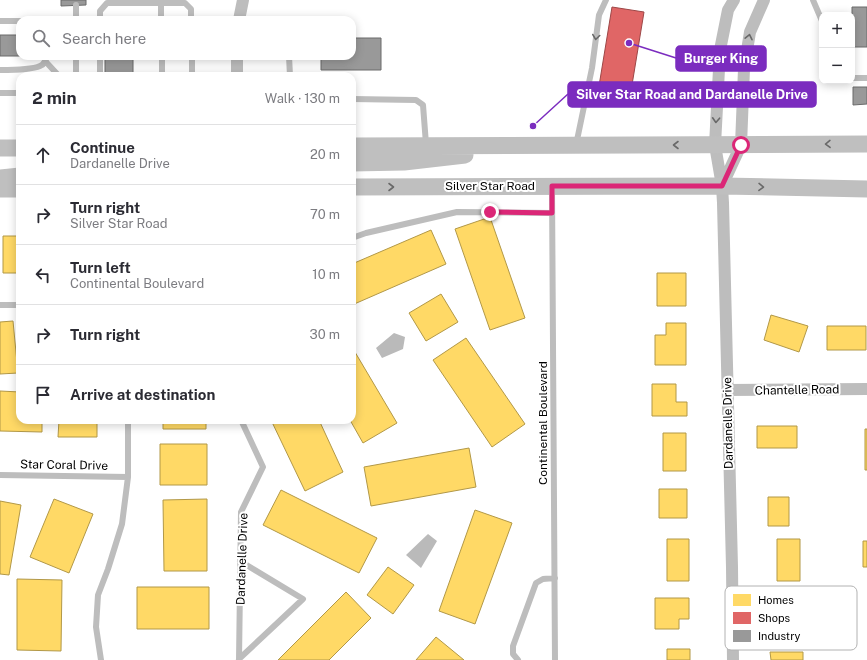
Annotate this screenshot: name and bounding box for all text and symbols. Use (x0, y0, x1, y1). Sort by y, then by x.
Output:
map controls (819, 12, 855, 84)
button: + (819, 12, 855, 48)
search box (16, 16, 356, 60)
icon: search (30, 27, 52, 49)
text: Search here (62, 30, 146, 47)
one-way arrow (592, 34, 601, 40)
one-way arrow (745, 34, 753, 40)
callout: Burger King (676, 46, 766, 71)
button: − (819, 48, 855, 84)
text: Burger King (684, 51, 758, 66)
callout: Silver Star Road and Dardanelle Drive (568, 82, 816, 107)
text: Silver Star Road and Dardanelle Drive (576, 87, 808, 102)
text: 2 min (32, 88, 77, 108)
text: Walk · 130 m (265, 91, 340, 106)
one-way arrow (712, 117, 720, 123)
route start (732, 136, 750, 154)
text: Continue (70, 139, 135, 156)
one-way arrow (825, 140, 831, 148)
one-way arrow (673, 141, 679, 150)
icon: ahead (32, 144, 54, 166)
text: 20 m (310, 147, 340, 162)
text: Dardanelle Drive (70, 156, 170, 171)
street label: Silver Star Road (445, 179, 535, 193)
one-way arrow (388, 182, 394, 191)
one-way arrow (758, 182, 764, 191)
text: Turn right (70, 199, 140, 216)
route end (481, 203, 499, 221)
icon: right (32, 204, 54, 226)
text: 70 m (310, 207, 340, 222)
text: Silver Star Road (70, 216, 167, 231)
text: Turn left (70, 259, 131, 276)
icon: left (32, 264, 54, 286)
text: 10 m (312, 267, 340, 282)
text: Continental Boulevard (70, 276, 204, 291)
icon: right (32, 324, 54, 346)
text: Turn right (70, 326, 140, 343)
text: 30 m (310, 327, 340, 342)
street label: Continental Boulevard (536, 361, 550, 485)
street label: Dardanelle Drive (720, 377, 736, 469)
street label: Chantelle Road (755, 382, 839, 398)
icon: arrive (32, 384, 54, 406)
text: Arrive at destination (70, 386, 215, 403)
street label: Star Coral Drive (20, 457, 108, 473)
street label: Dardanelle Drive (233, 512, 251, 605)
legend (725, 586, 857, 650)
text: Homes (758, 594, 794, 606)
text: Shops (758, 612, 790, 624)
text: Industry (758, 630, 801, 642)

